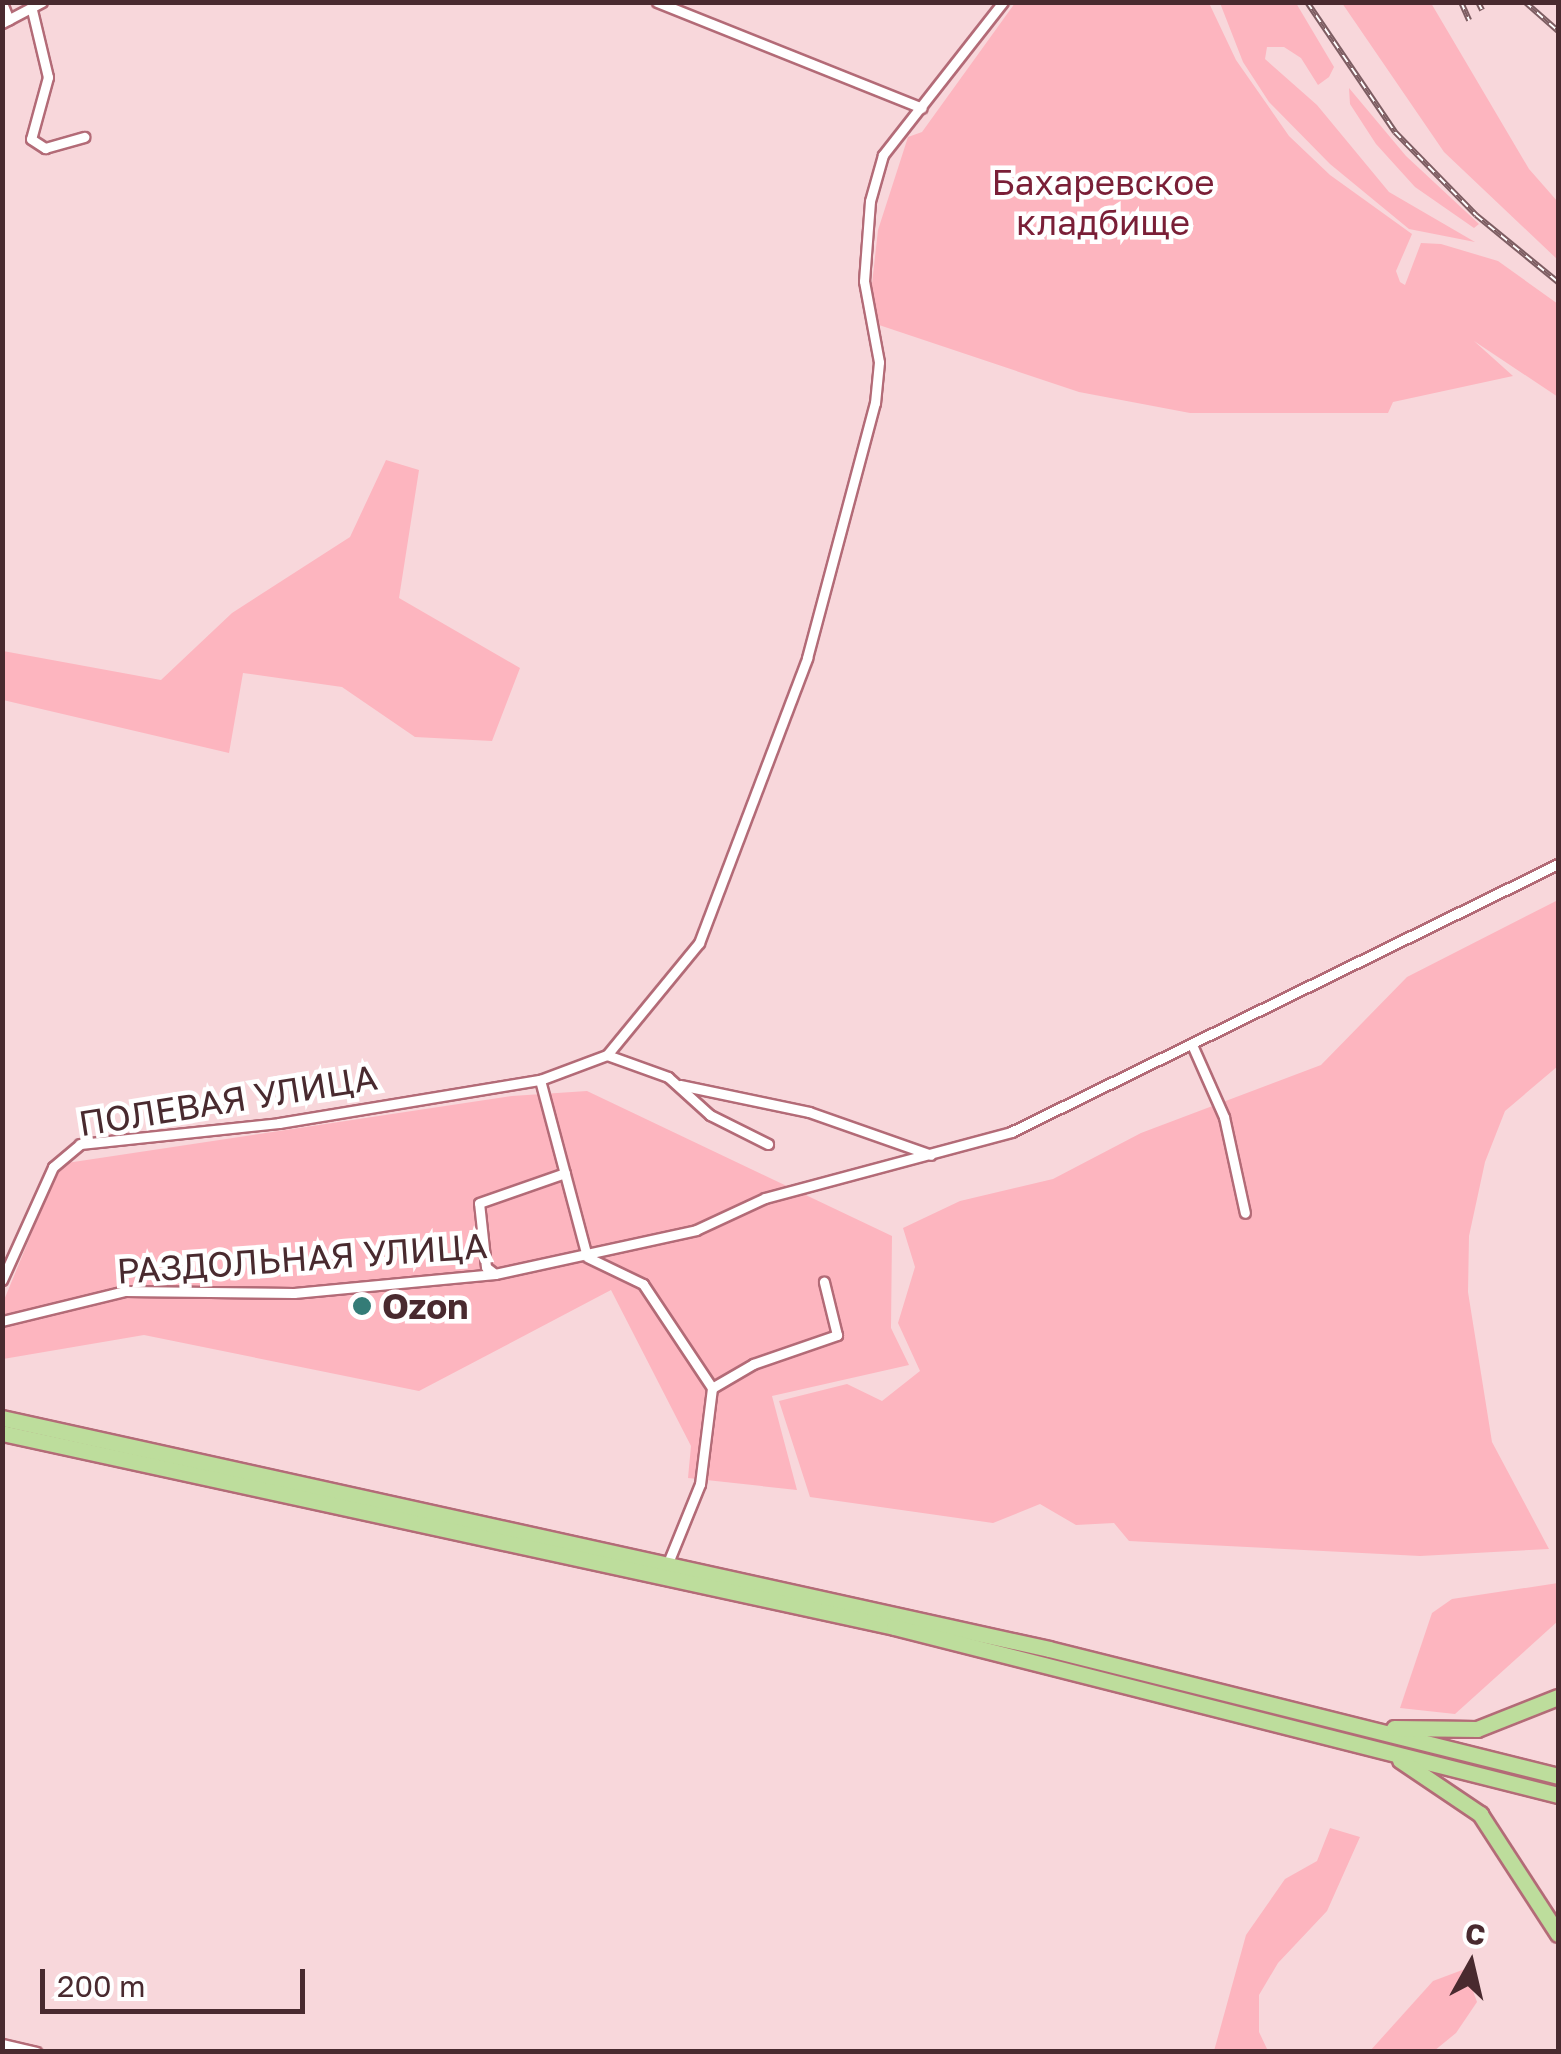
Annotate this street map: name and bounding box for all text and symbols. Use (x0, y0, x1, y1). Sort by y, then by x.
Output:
park label: Бахаревское кладбище (991, 161, 1215, 243)
street label: ПОЛЕВАЯ УЛИЦА (76, 1056, 380, 1144)
street label: РАЗДОЛЬНАЯ УЛИЦА (115, 1224, 489, 1292)
place label: Ozon (382, 1285, 468, 1327)
marker: Ozon (351, 1295, 373, 1317)
north arrow (1421, 1914, 1521, 2014)
text: С (1463, 1916, 1487, 1952)
scale bar (45, 1949, 310, 2011)
text: 200 m (57, 1968, 146, 2004)

